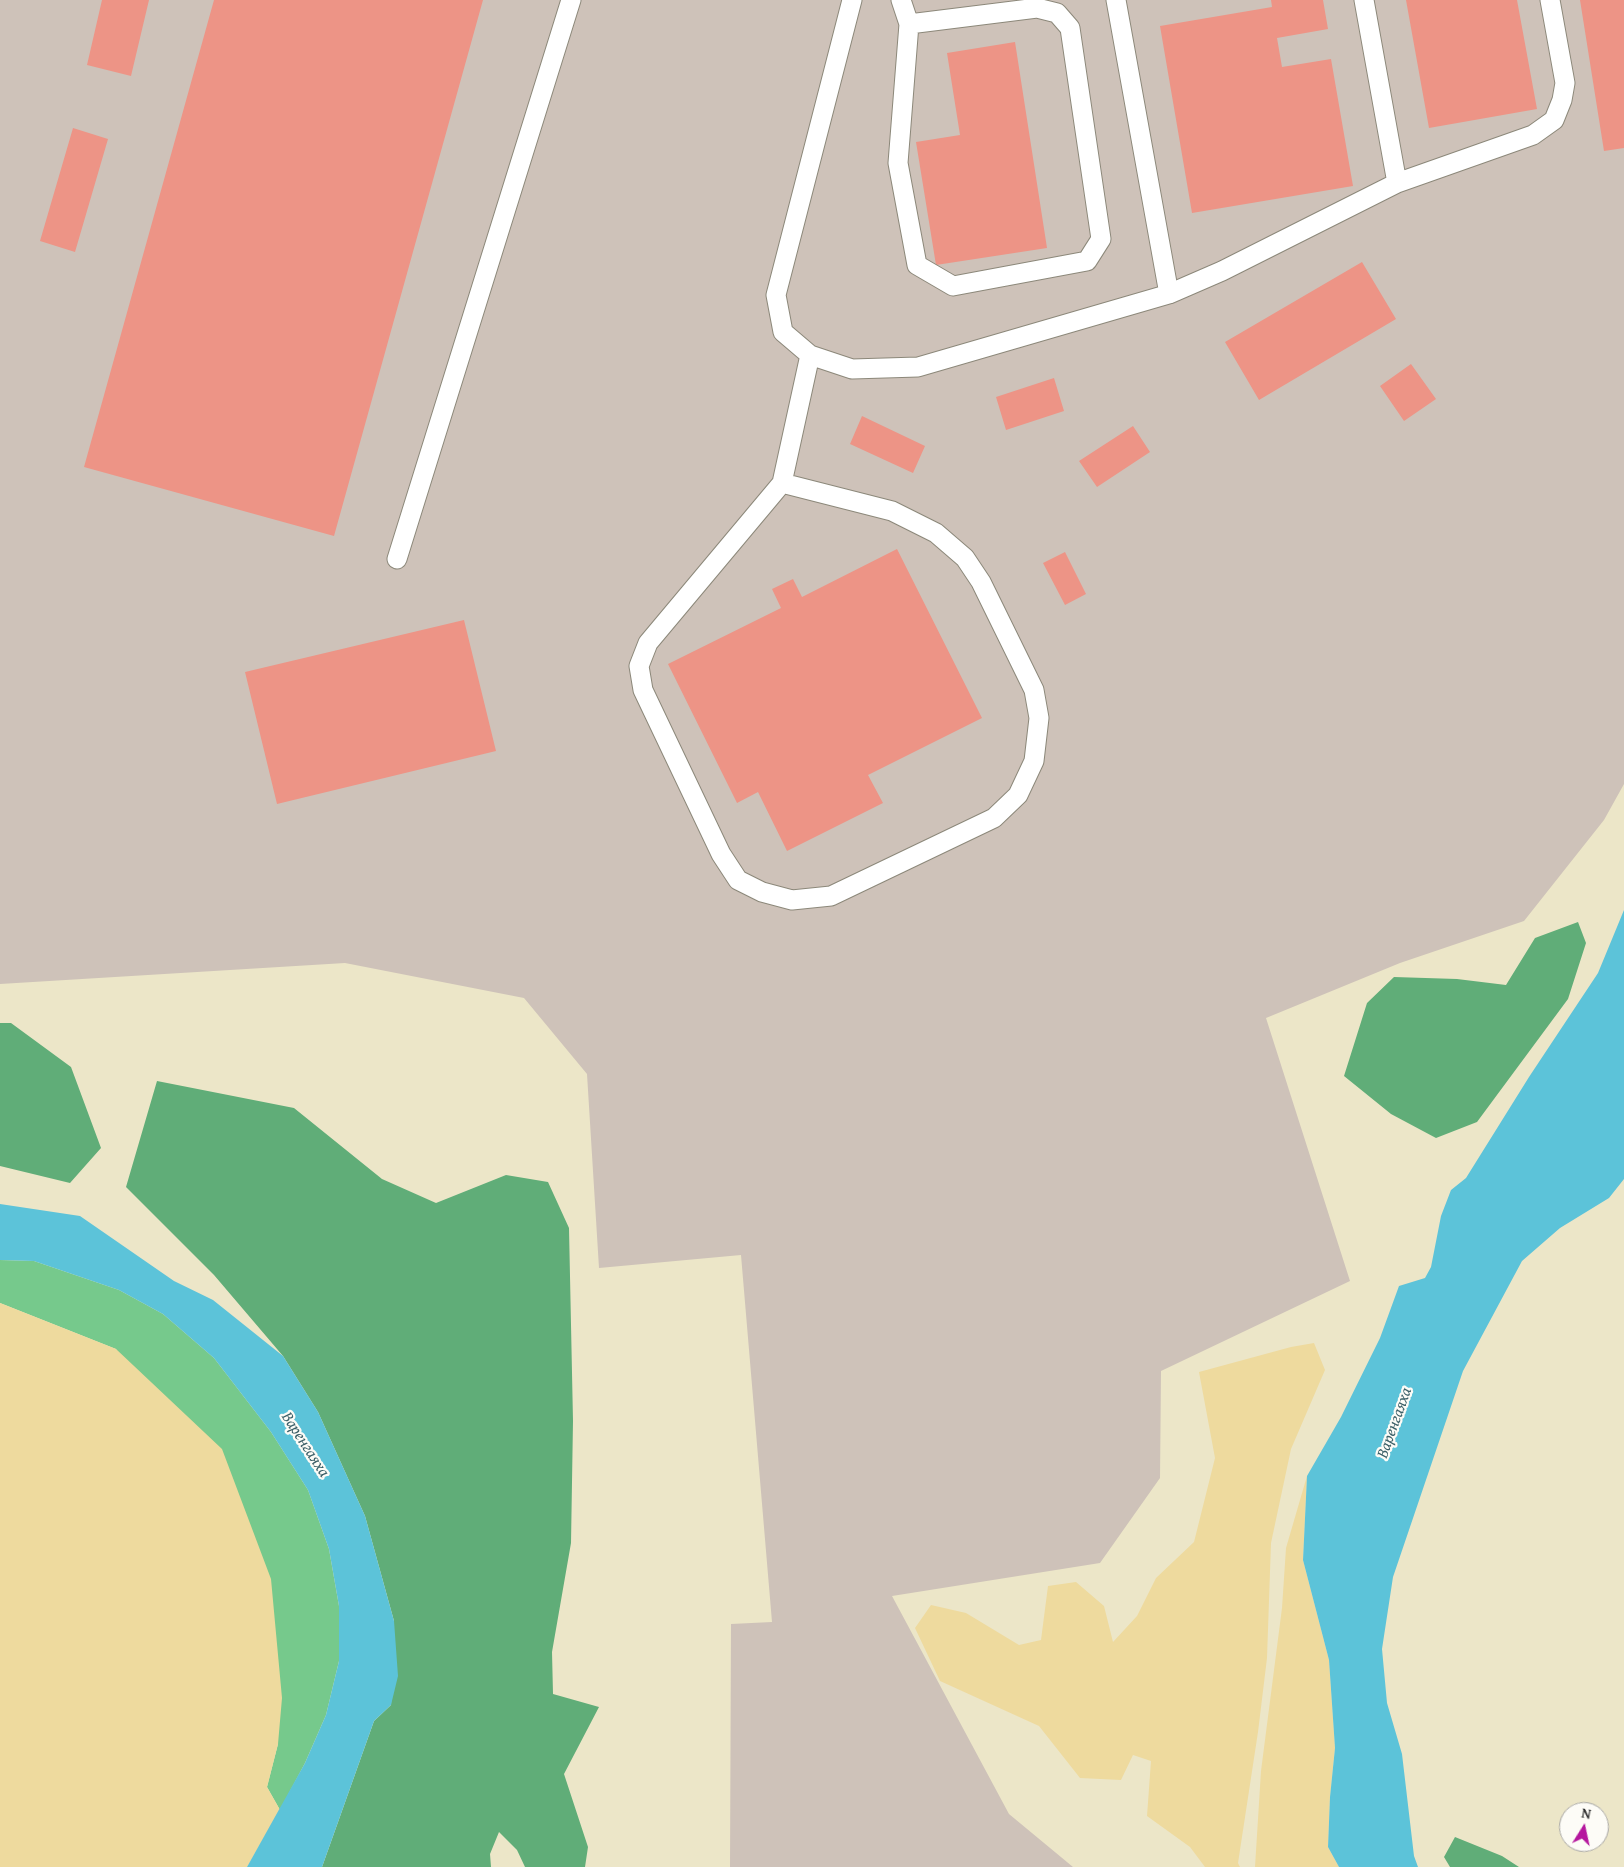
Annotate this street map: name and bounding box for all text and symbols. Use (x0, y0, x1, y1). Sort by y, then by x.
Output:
water label: Варенгаяха (1373, 1385, 1417, 1461)
water label: Варенгаяха (277, 1409, 333, 1481)
north arrow (1559, 1802, 1609, 1852)
text: N (1580, 1803, 1593, 1824)

